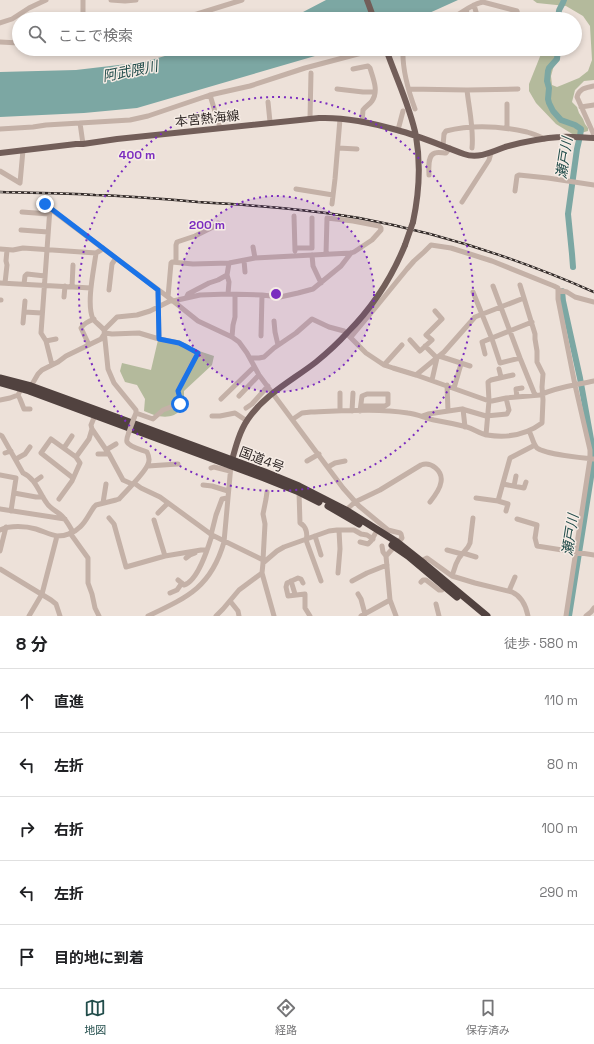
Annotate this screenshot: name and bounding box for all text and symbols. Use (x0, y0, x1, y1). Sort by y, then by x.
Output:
search box (12, 12, 582, 56)
icon: search (26, 23, 48, 45)
text: ここで検索 (58, 26, 133, 45)
water label: 阿武隈川 (101, 56, 161, 85)
street label: 本宮熱海線 (174, 107, 240, 130)
water label: 瀬戸川 (552, 134, 576, 180)
text: 400 m (119, 147, 155, 163)
route end (36, 195, 54, 213)
text: 200 m (189, 217, 225, 233)
centre of rings (269, 287, 283, 301)
route start (171, 395, 189, 413)
street label: 国道4号 (237, 443, 287, 476)
water label: 瀬戸川 (558, 511, 582, 557)
text: 8 分 (16, 633, 48, 655)
text: 徒歩 · 580 m (504, 635, 578, 652)
icon: ahead (16, 690, 38, 712)
text: 直進 (54, 692, 84, 711)
text: 110 m (544, 692, 578, 709)
icon: left (16, 754, 38, 776)
text: 左折 (54, 756, 84, 775)
text: 80 m (547, 756, 578, 773)
icon: right (16, 818, 38, 840)
text: 右折 (54, 820, 84, 839)
text: 100 m (541, 820, 578, 837)
icon: left (16, 882, 38, 904)
text: 左折 (54, 884, 84, 903)
text: 290 m (539, 884, 578, 901)
icon: arrive (16, 946, 38, 968)
text: 目的地に到着 (54, 948, 144, 967)
tab: 地図 (84, 997, 106, 1037)
tab: 経路 (275, 997, 297, 1037)
tab: 保存済み (466, 997, 510, 1037)

